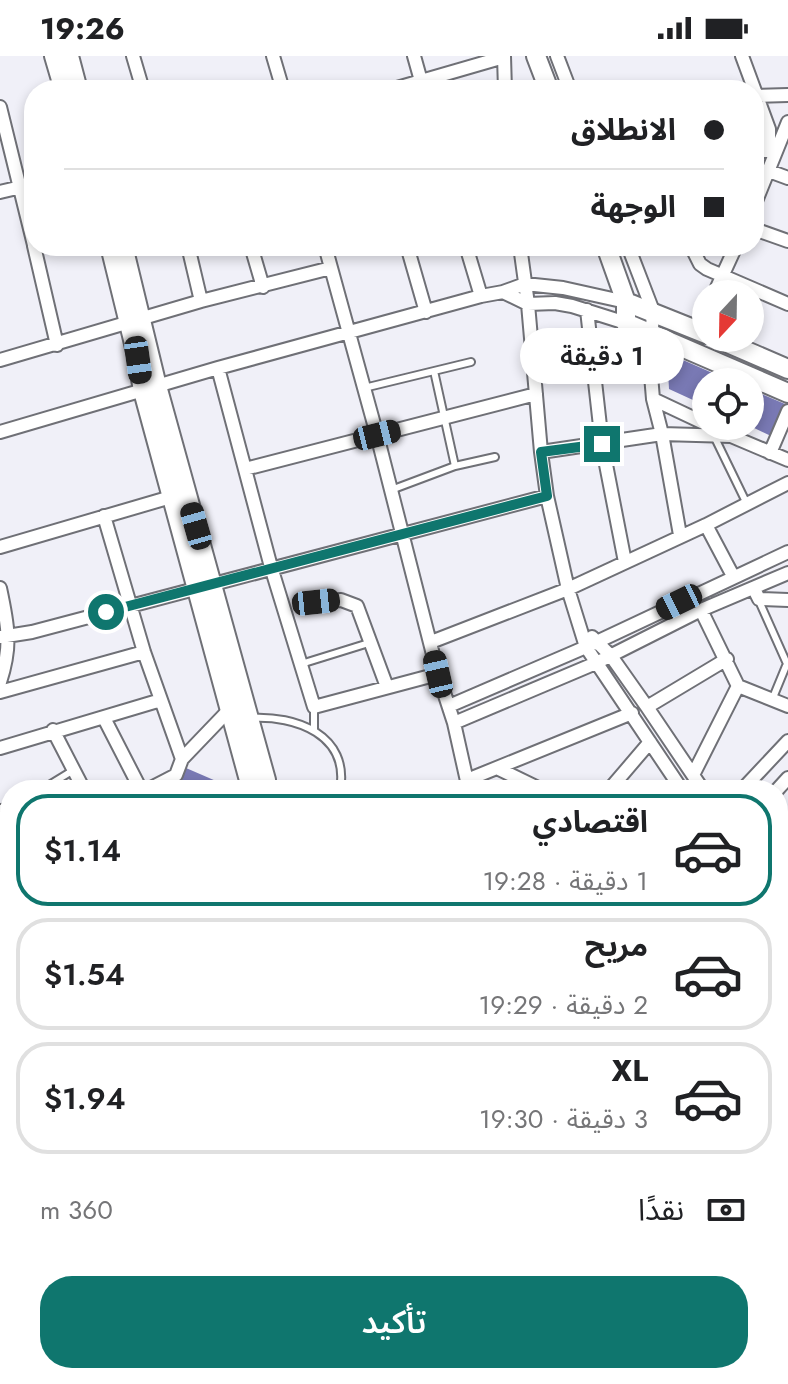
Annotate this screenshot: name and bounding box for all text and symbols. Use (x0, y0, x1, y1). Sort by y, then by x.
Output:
text: 19:26 (40, 7, 125, 50)
text: الانطلاق (571, 108, 676, 151)
text: الوجهة (591, 185, 676, 228)
north arrow (692, 280, 764, 352)
map controls (692, 280, 764, 440)
callout: 1 دقيقة (520, 328, 684, 384)
car (123, 335, 153, 385)
text: 1 دقيقة (560, 337, 644, 375)
button: locate (692, 368, 764, 440)
car (351, 418, 403, 452)
route end (584, 426, 620, 462)
car (178, 500, 214, 552)
car (652, 581, 706, 623)
car (291, 588, 341, 616)
route start (88, 594, 124, 630)
car (421, 648, 455, 700)
text: اقتصادي (533, 800, 648, 843)
icon: car (672, 814, 744, 886)
text: $1.14 (44, 829, 121, 872)
text: 1 دقيقة · 19:28 (482, 862, 648, 900)
text: مريح (585, 924, 648, 967)
icon: car (672, 938, 744, 1010)
text: $1.54 (44, 953, 125, 996)
text: 2 دقيقة · 19:29 (479, 986, 648, 1024)
text: XL (612, 1049, 648, 1092)
icon: car (672, 1062, 744, 1134)
text: $1.94 (44, 1077, 126, 1120)
text: 3 دقيقة · 19:30 (479, 1100, 648, 1138)
text: نقدًا (638, 1188, 684, 1231)
icon: cash (704, 1188, 748, 1232)
text: 360 m (40, 1191, 113, 1229)
button: تأكيد (40, 1276, 748, 1368)

